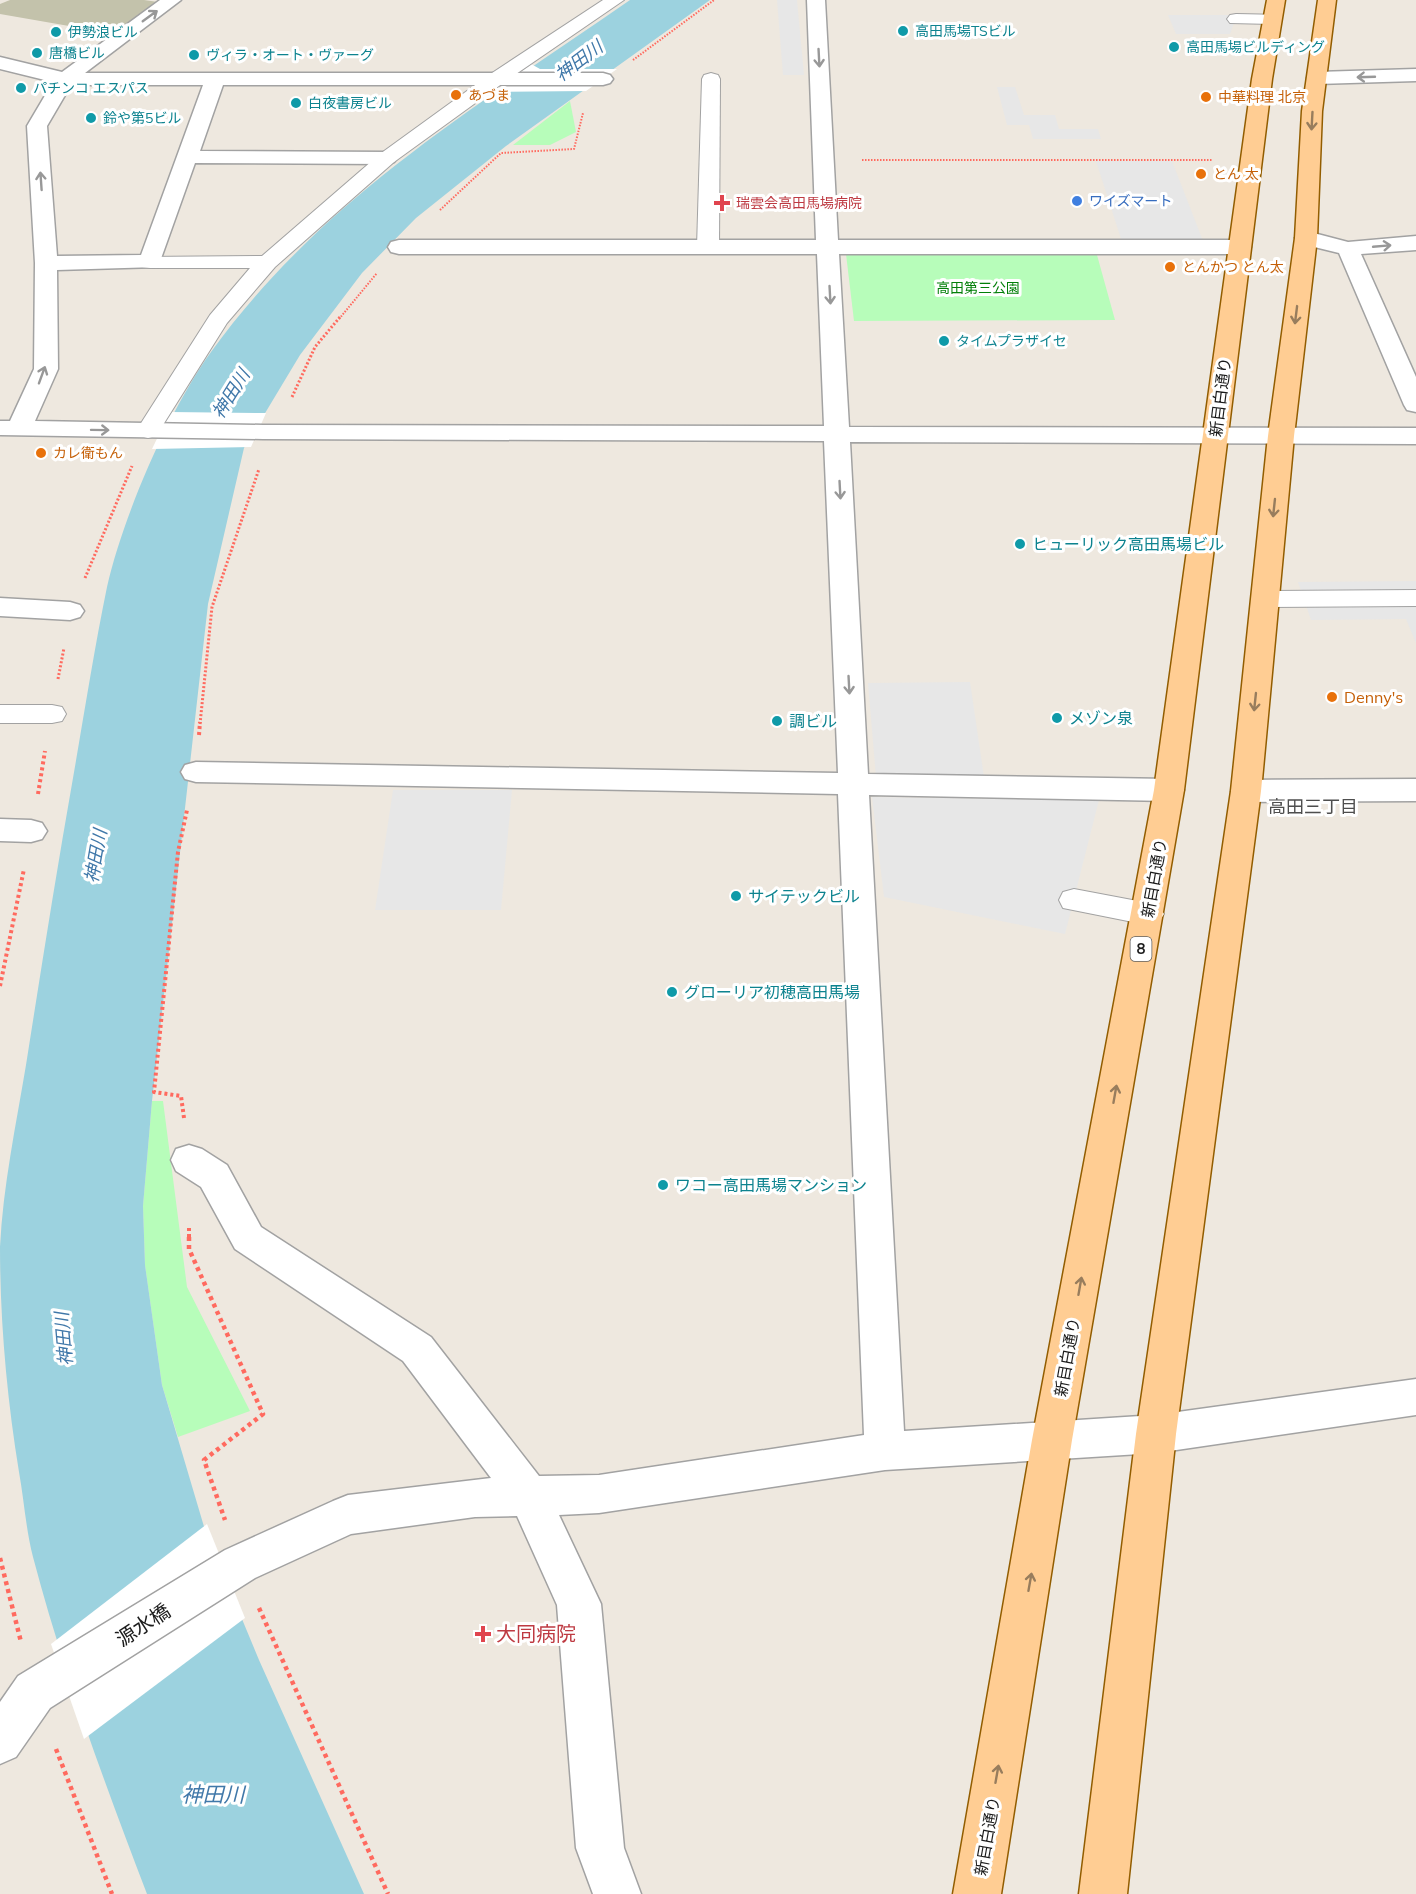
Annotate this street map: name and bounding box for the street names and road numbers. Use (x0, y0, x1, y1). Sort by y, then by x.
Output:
street label: 新目白通り (1205, 356, 1235, 438)
street label: 新目白通り (1137, 837, 1171, 919)
road number: 8 (1130, 937, 1152, 961)
street label: 新目白通り (1050, 1316, 1084, 1398)
street label: 源水橋 (111, 1598, 175, 1651)
street label: 新目白通り (970, 1795, 1004, 1877)

